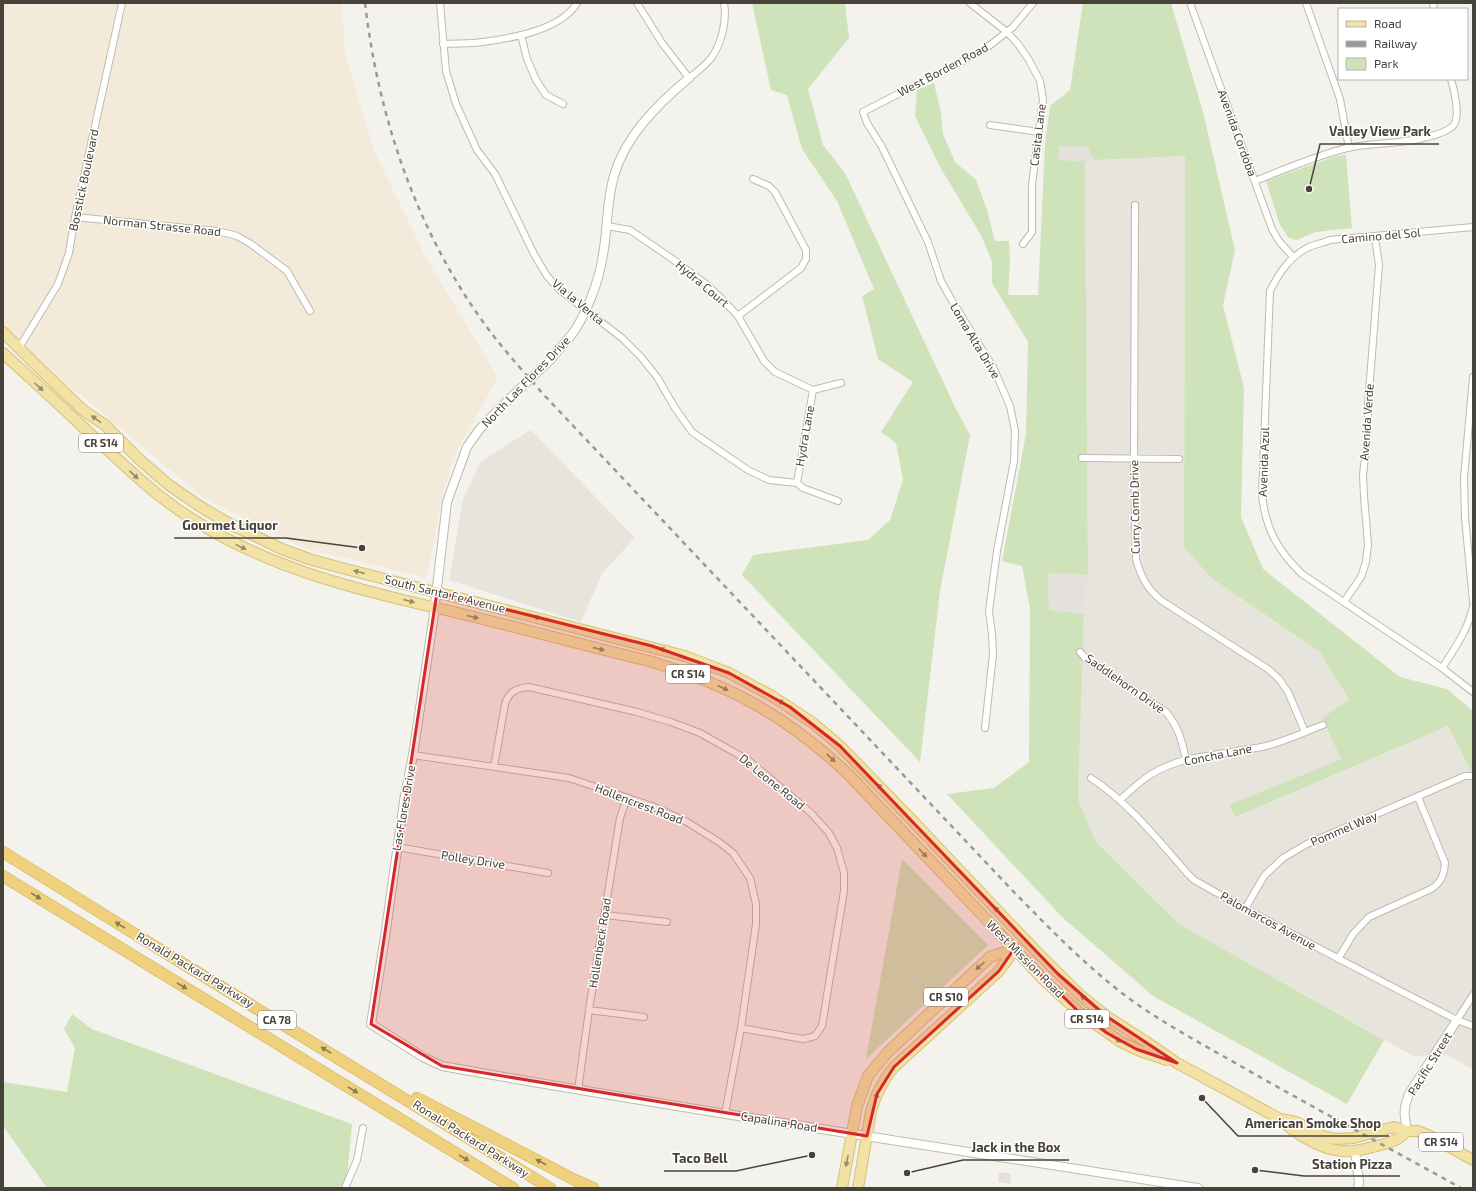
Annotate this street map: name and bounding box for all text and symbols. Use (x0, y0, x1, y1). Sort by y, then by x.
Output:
legend (1338, 8, 1468, 80)
text: Road (1374, 16, 1402, 30)
text: Railway (1374, 36, 1418, 50)
street label: West Borden Road (895, 39, 990, 99)
text: Park (1374, 56, 1399, 70)
street label: Avenida Cordoba (1216, 87, 1260, 178)
street label: Casita Lane (1026, 103, 1048, 167)
callout: Valley View Park (1320, 119, 1439, 144)
text: Valley View Park (1329, 123, 1432, 139)
street label: Bosstick Boulevard (65, 127, 101, 232)
street label: Norman Strasse Road (102, 212, 222, 238)
street label: Camino del Sol (1341, 225, 1422, 245)
street label: Hydra Court (673, 257, 732, 310)
street label: Via la Venta (550, 275, 607, 327)
street label: Loma Alta Drive (948, 300, 1004, 381)
street label: North Las Flores Drive (478, 333, 572, 430)
one-way arrow (34, 382, 44, 391)
street label: Avenida Verde (1356, 383, 1376, 461)
street label: Hydra Lane (792, 404, 816, 467)
one-way arrow (91, 415, 102, 423)
street label: Avenida Azul (1255, 426, 1271, 497)
road number: CR S14 (79, 434, 123, 452)
street label: Curry Comb Drive (1126, 460, 1142, 554)
one-way arrow (129, 470, 139, 480)
callout: Gourmet Liquor (174, 513, 286, 538)
text: Gourmet Liquor (182, 517, 278, 533)
one-way arrow (236, 544, 247, 550)
one-way arrow (353, 569, 365, 575)
street label: South Santa Fe Avenue (383, 571, 507, 615)
one-way arrow (402, 599, 415, 605)
one-way arrow (467, 615, 479, 621)
one-way arrow (533, 615, 545, 621)
one-way arrow (593, 646, 605, 652)
one-way arrow (659, 647, 671, 653)
street label: Saddlehorn Drive (1083, 651, 1168, 716)
road number: CR S14 (666, 665, 710, 683)
one-way arrow (717, 685, 728, 691)
one-way arrow (777, 699, 789, 706)
street label: Concha Lane (1183, 741, 1253, 767)
street label: De Leone Road (737, 751, 808, 812)
one-way arrow (827, 753, 836, 762)
street label: Las Flores Drive (389, 764, 417, 852)
street label: Hollencrest Road (593, 780, 685, 826)
one-way arrow (876, 783, 886, 793)
street label: Pommel Way (1308, 807, 1380, 848)
street label: Polley Drive (440, 847, 506, 871)
one-way arrow (919, 848, 928, 858)
street label: Palomarcos Avenue (1218, 888, 1319, 952)
one-way arrow (30, 893, 42, 900)
street label: Hollenbeck Road (585, 897, 613, 989)
one-way arrow (993, 906, 1003, 916)
street label: West Mission Road (984, 917, 1067, 1000)
one-way arrow (114, 921, 126, 928)
street label: Ronald Packard Parkway (134, 928, 257, 1010)
one-way arrow (975, 961, 985, 971)
one-way arrow (177, 982, 187, 990)
road number: CR S10 (924, 988, 968, 1006)
one-way arrow (1080, 995, 1091, 1003)
road number: CR S14 (1065, 1010, 1109, 1028)
road number: CA 78 (258, 1011, 296, 1029)
street label: Pacific Street (1404, 1029, 1454, 1098)
one-way arrow (1110, 1036, 1122, 1043)
one-way arrow (320, 1047, 332, 1054)
one-way arrow (347, 1086, 359, 1093)
one-way arrow (873, 1092, 879, 1104)
street label: Ronald Packard Parkway (411, 1097, 533, 1180)
street label: Capalina Road (740, 1108, 818, 1134)
callout: American Smoke Shop (1238, 1111, 1389, 1136)
text: American Smoke Shop (1245, 1115, 1381, 1131)
road number: CR S14 (1419, 1133, 1463, 1151)
callout: Jack in the Box (963, 1135, 1069, 1160)
text: Jack in the Box (971, 1139, 1061, 1155)
callout: Taco Bell (664, 1146, 736, 1171)
text: Taco Bell (672, 1150, 728, 1166)
callout: Station Pizza (1304, 1151, 1400, 1176)
one-way arrow (458, 1154, 470, 1161)
one-way arrow (843, 1155, 849, 1167)
text: Station Pizza (1312, 1156, 1392, 1172)
one-way arrow (535, 1159, 547, 1166)

